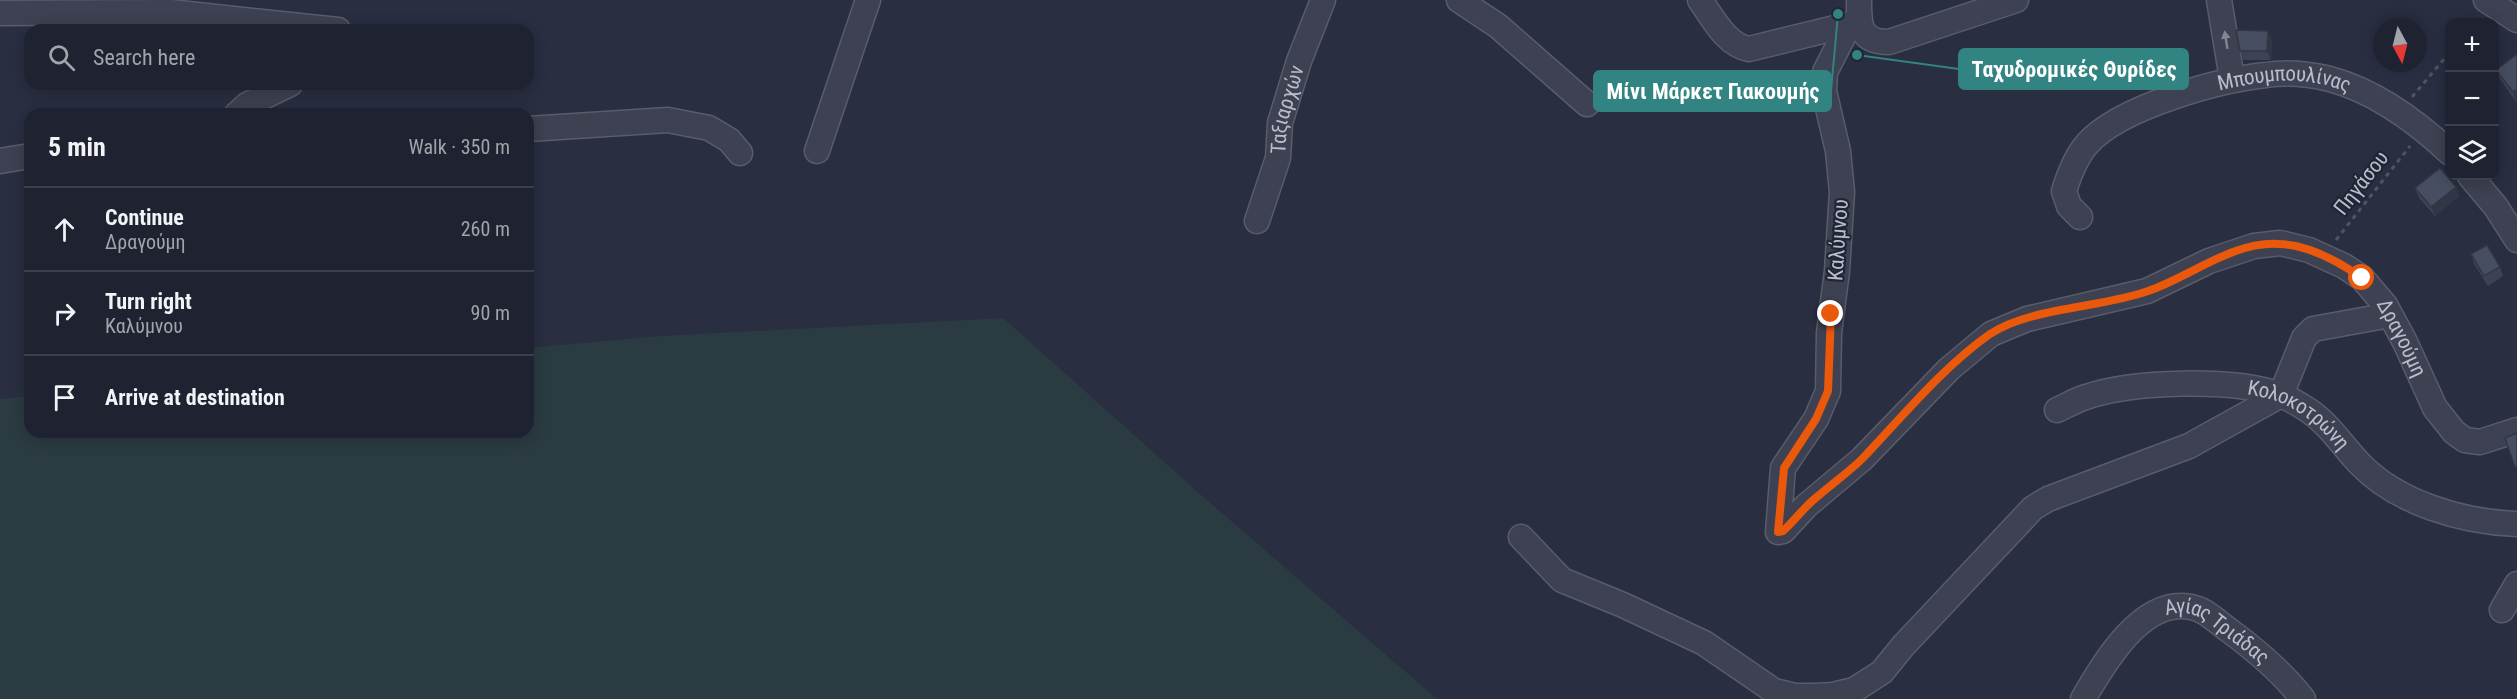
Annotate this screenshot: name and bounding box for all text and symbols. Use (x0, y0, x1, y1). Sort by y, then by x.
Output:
north arrow (2373, 18, 2427, 72)
map controls (2445, 18, 2499, 180)
button: + (2445, 18, 2499, 72)
search box (24, 24, 534, 90)
one-way arrow (2221, 30, 2230, 49)
icon: search (45, 41, 78, 74)
text: Search here (93, 45, 195, 70)
callout: Ταχυδρομικές Θυρίδες (1959, 49, 2188, 89)
text: Ταχυδρομικές Θυρίδες (1971, 57, 2177, 83)
street label: Ταξιαρχών (1266, 62, 1309, 154)
street label: Μπουμπουλίνας (2215, 62, 2355, 97)
callout: Μίνι Μάρκετ Γιακουμής (1594, 71, 1831, 111)
button: − (2445, 72, 2499, 126)
text: Μίνι Μάρκετ Γιακουμής (1607, 79, 1820, 104)
button: layers (2445, 126, 2499, 180)
text: 5 min (48, 132, 106, 162)
text: Walk · 350 m (409, 135, 510, 159)
street label: Πηγάσου (2329, 146, 2393, 220)
street label: Καλύμνου (1823, 198, 1853, 282)
text: Continue (105, 205, 184, 230)
icon: ahead (48, 213, 81, 246)
text: 260 m (461, 217, 510, 241)
text: Δραγούμη (105, 230, 186, 254)
route start (2348, 264, 2374, 290)
text: Turn right (105, 289, 192, 314)
street label: Δραγούμη (2372, 294, 2431, 381)
icon: right (48, 297, 81, 330)
route end (1817, 300, 1843, 326)
text: 90 m (471, 301, 510, 325)
text: Καλύμνου (105, 314, 183, 338)
street label: Κολοκοτρώνη (2246, 375, 2354, 455)
icon: arrive (48, 381, 81, 414)
text: Arrive at destination (105, 385, 285, 410)
street label: Αγίας Τριάδας (2162, 594, 2274, 669)

